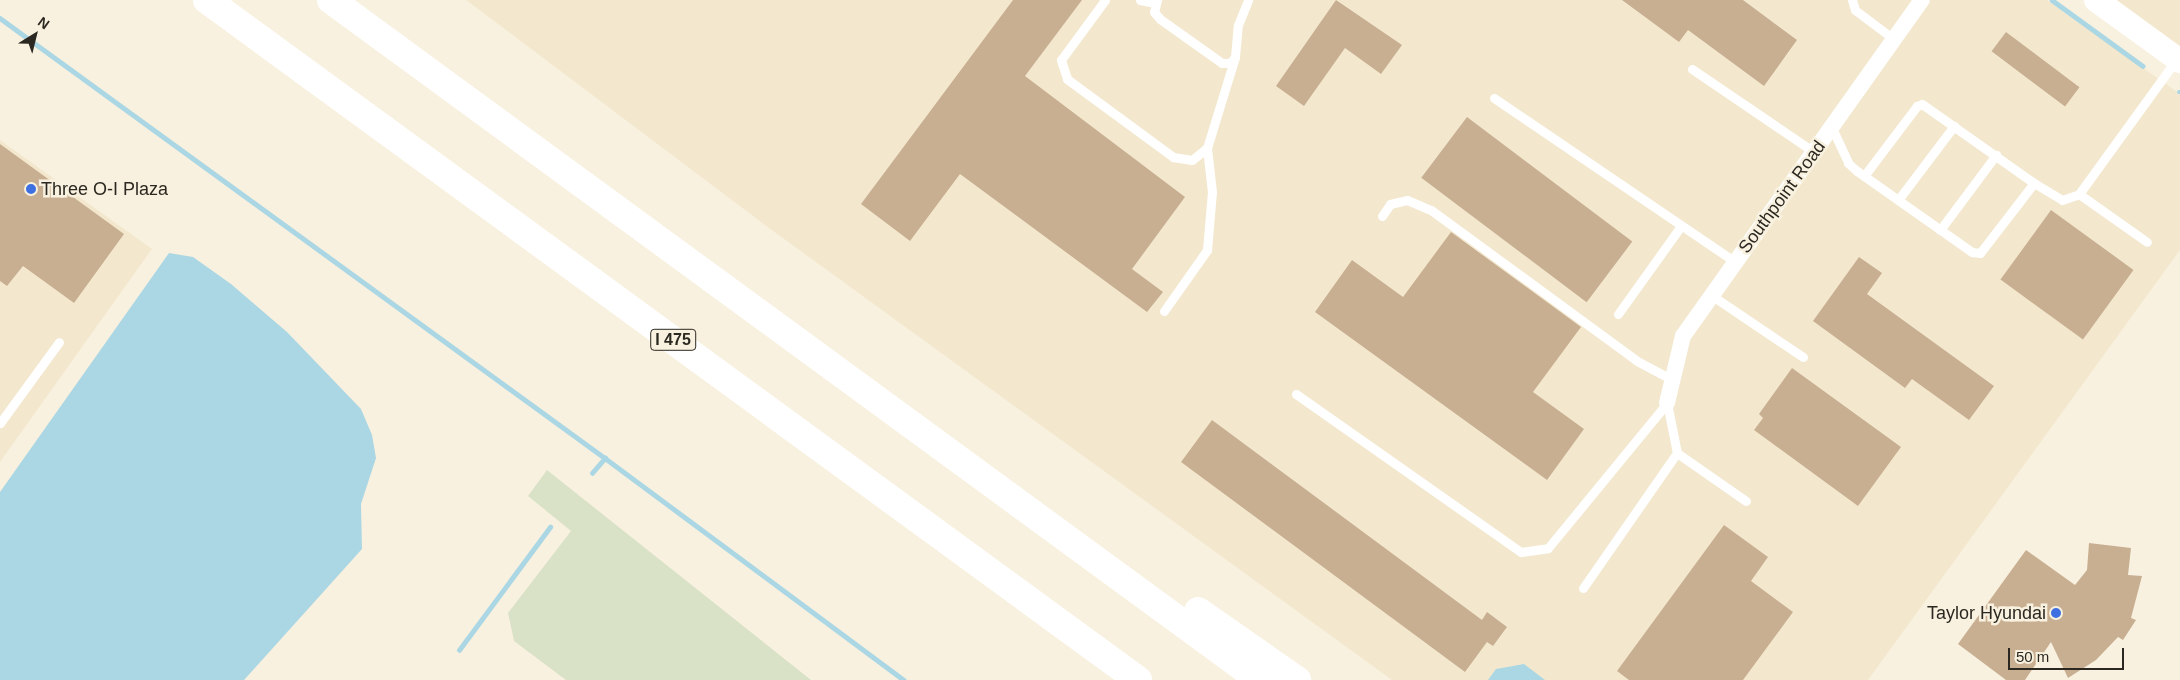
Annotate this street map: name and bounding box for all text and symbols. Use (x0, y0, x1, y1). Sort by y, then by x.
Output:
north arrow (10, 10, 60, 60)
text: N (35, 13, 53, 32)
street label: Southpoint Road (1734, 136, 1830, 258)
place label: Three O-I Plaza (41, 178, 168, 200)
marker: Three O-I Plaza (25, 183, 37, 195)
road number: I 475 (649, 326, 697, 354)
place label: Taylor Hyundai (1927, 602, 2046, 624)
marker: Taylor Hyundai (2050, 607, 2062, 619)
scale bar (2010, 638, 2126, 670)
text: 50 m (2016, 648, 2049, 665)

